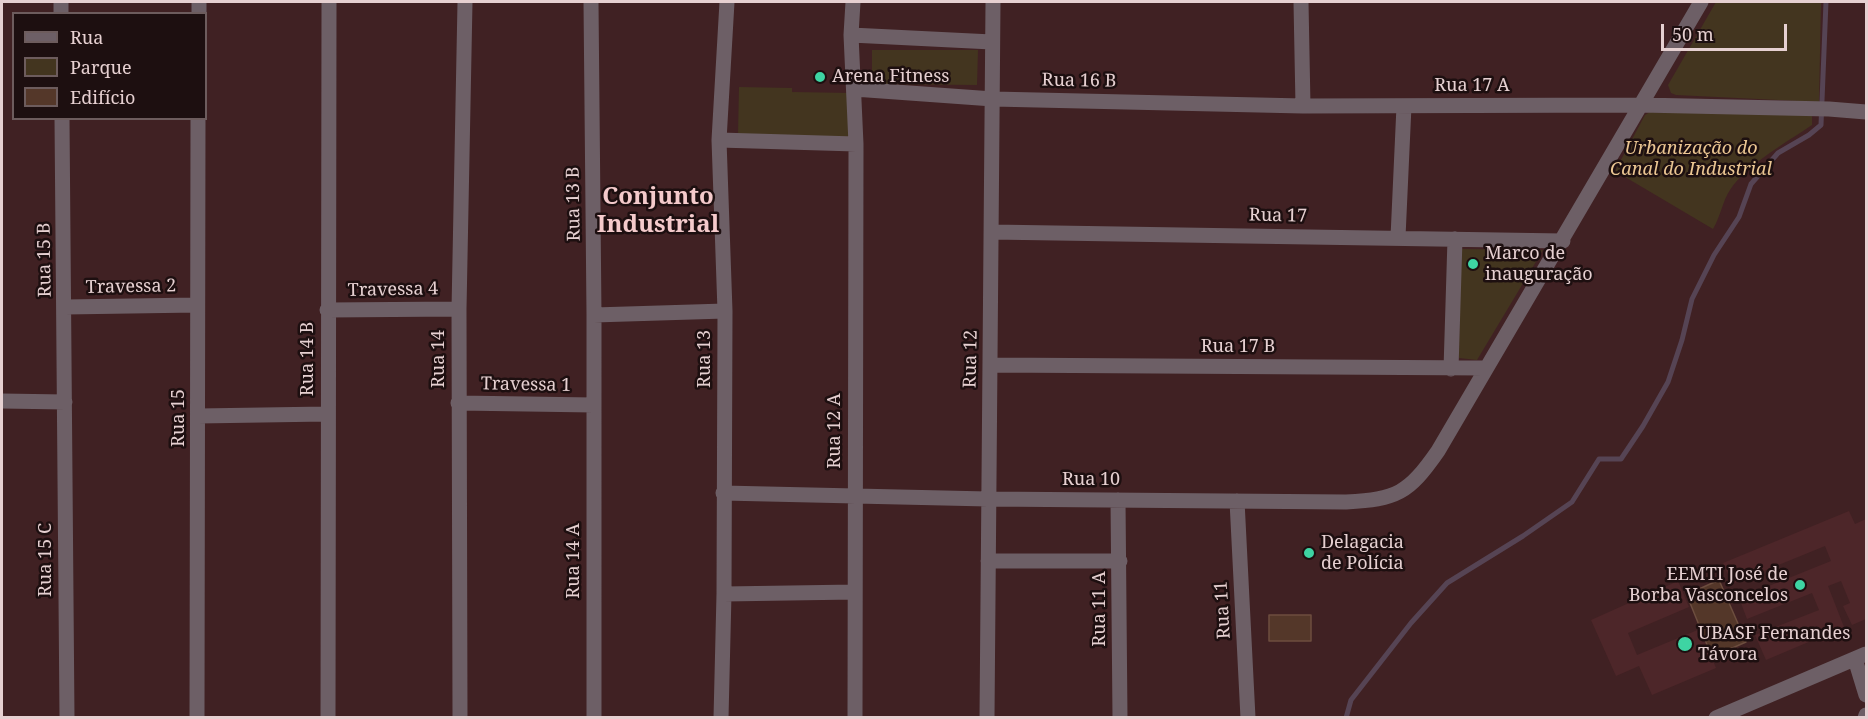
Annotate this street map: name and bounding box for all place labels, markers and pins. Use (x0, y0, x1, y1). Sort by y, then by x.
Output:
place label: Arena Fitness (832, 66, 949, 88)
marker: Arena Fitness (813, 70, 827, 84)
place label: Marco de inauguração (1485, 243, 1593, 286)
marker: Marco de inauguração (1466, 257, 1480, 271)
place label: Delagacia de Polícia (1321, 532, 1404, 574)
marker: Delagacia de Polícia (1302, 546, 1316, 560)
place label: EEMTI José de Borba Vasconcelos (1629, 564, 1788, 606)
marker: EEMTI José de Borba Vasconcelos (1793, 578, 1807, 592)
place label: UBASF Fernandes Távora (1698, 623, 1850, 666)
marker: UBASF Fernandes Távora (1676, 635, 1694, 653)

